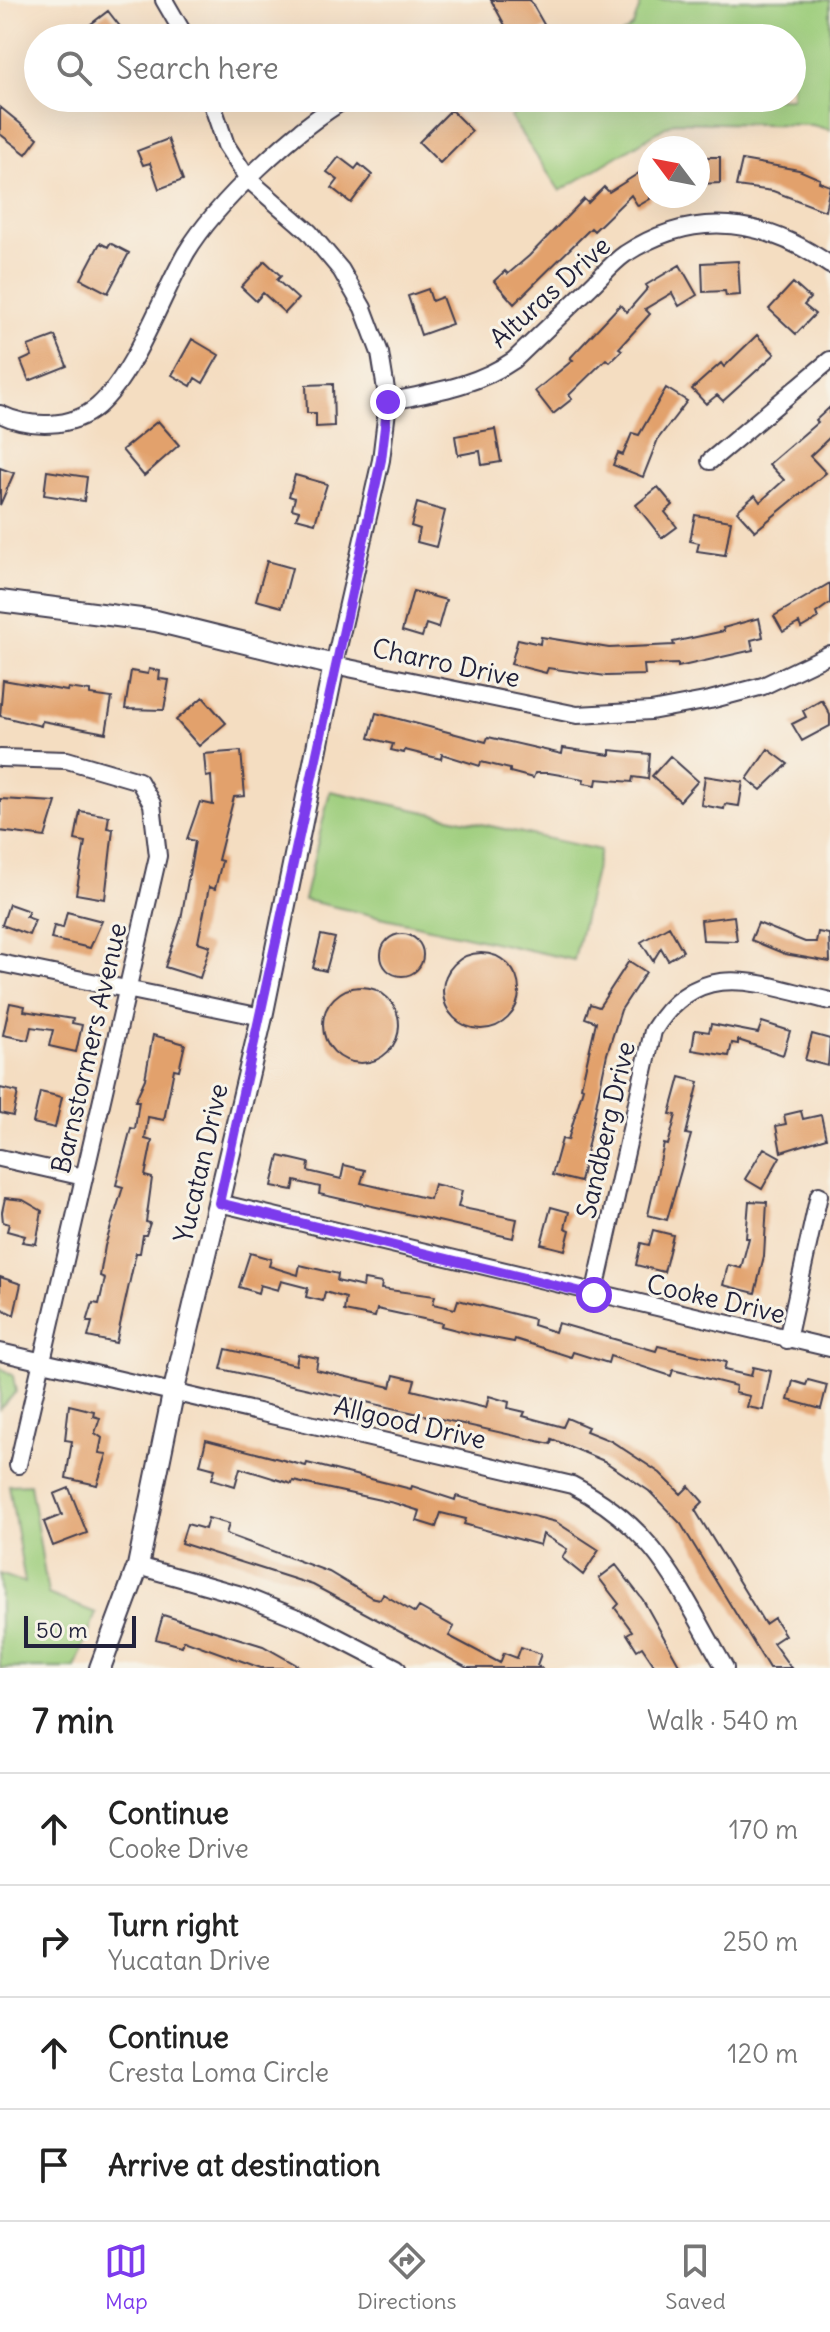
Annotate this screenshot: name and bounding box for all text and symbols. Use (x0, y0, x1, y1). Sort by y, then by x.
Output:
search box (24, 24, 806, 112)
icon: search (52, 46, 96, 90)
text: Search here (116, 49, 279, 87)
north arrow (638, 136, 710, 208)
street label: Alturas Drive (482, 229, 617, 354)
route end (370, 384, 406, 420)
street label: Charro Drive (369, 631, 523, 694)
street label: Barnstormers Avenue (44, 919, 133, 1176)
street label: Sandberg Drive (569, 1038, 642, 1222)
street label: Yucatan Drive (166, 1080, 235, 1246)
street label: Cooke Drive (644, 1267, 788, 1330)
route start (576, 1277, 612, 1313)
street label: Allgood Drive (331, 1389, 489, 1456)
scale bar (24, 1612, 136, 1648)
text: 50 m (36, 1616, 88, 1644)
text: 7 min (32, 1699, 114, 1742)
text: Walk · 540 m (647, 1704, 798, 1737)
text: Continue (108, 1794, 229, 1832)
icon: ahead (32, 1807, 76, 1851)
text: 170 m (729, 1813, 798, 1846)
text: Cooke Drive (108, 1832, 249, 1865)
text: Turn right (108, 1906, 239, 1944)
icon: right (32, 1919, 76, 1963)
text: 250 m (723, 1925, 798, 1958)
text: Yucatan Drive (108, 1944, 270, 1977)
text: Continue (108, 2018, 229, 2056)
icon: ahead (32, 2031, 76, 2075)
text: 120 m (727, 2037, 798, 2070)
text: Cresta Loma Circle (108, 2056, 329, 2089)
icon: arrive (32, 2143, 76, 2187)
text: Arrive at destination (108, 2146, 380, 2184)
tab: Map (104, 2239, 148, 2315)
tab: Directions (357, 2239, 457, 2315)
tab: Saved (665, 2239, 726, 2315)

